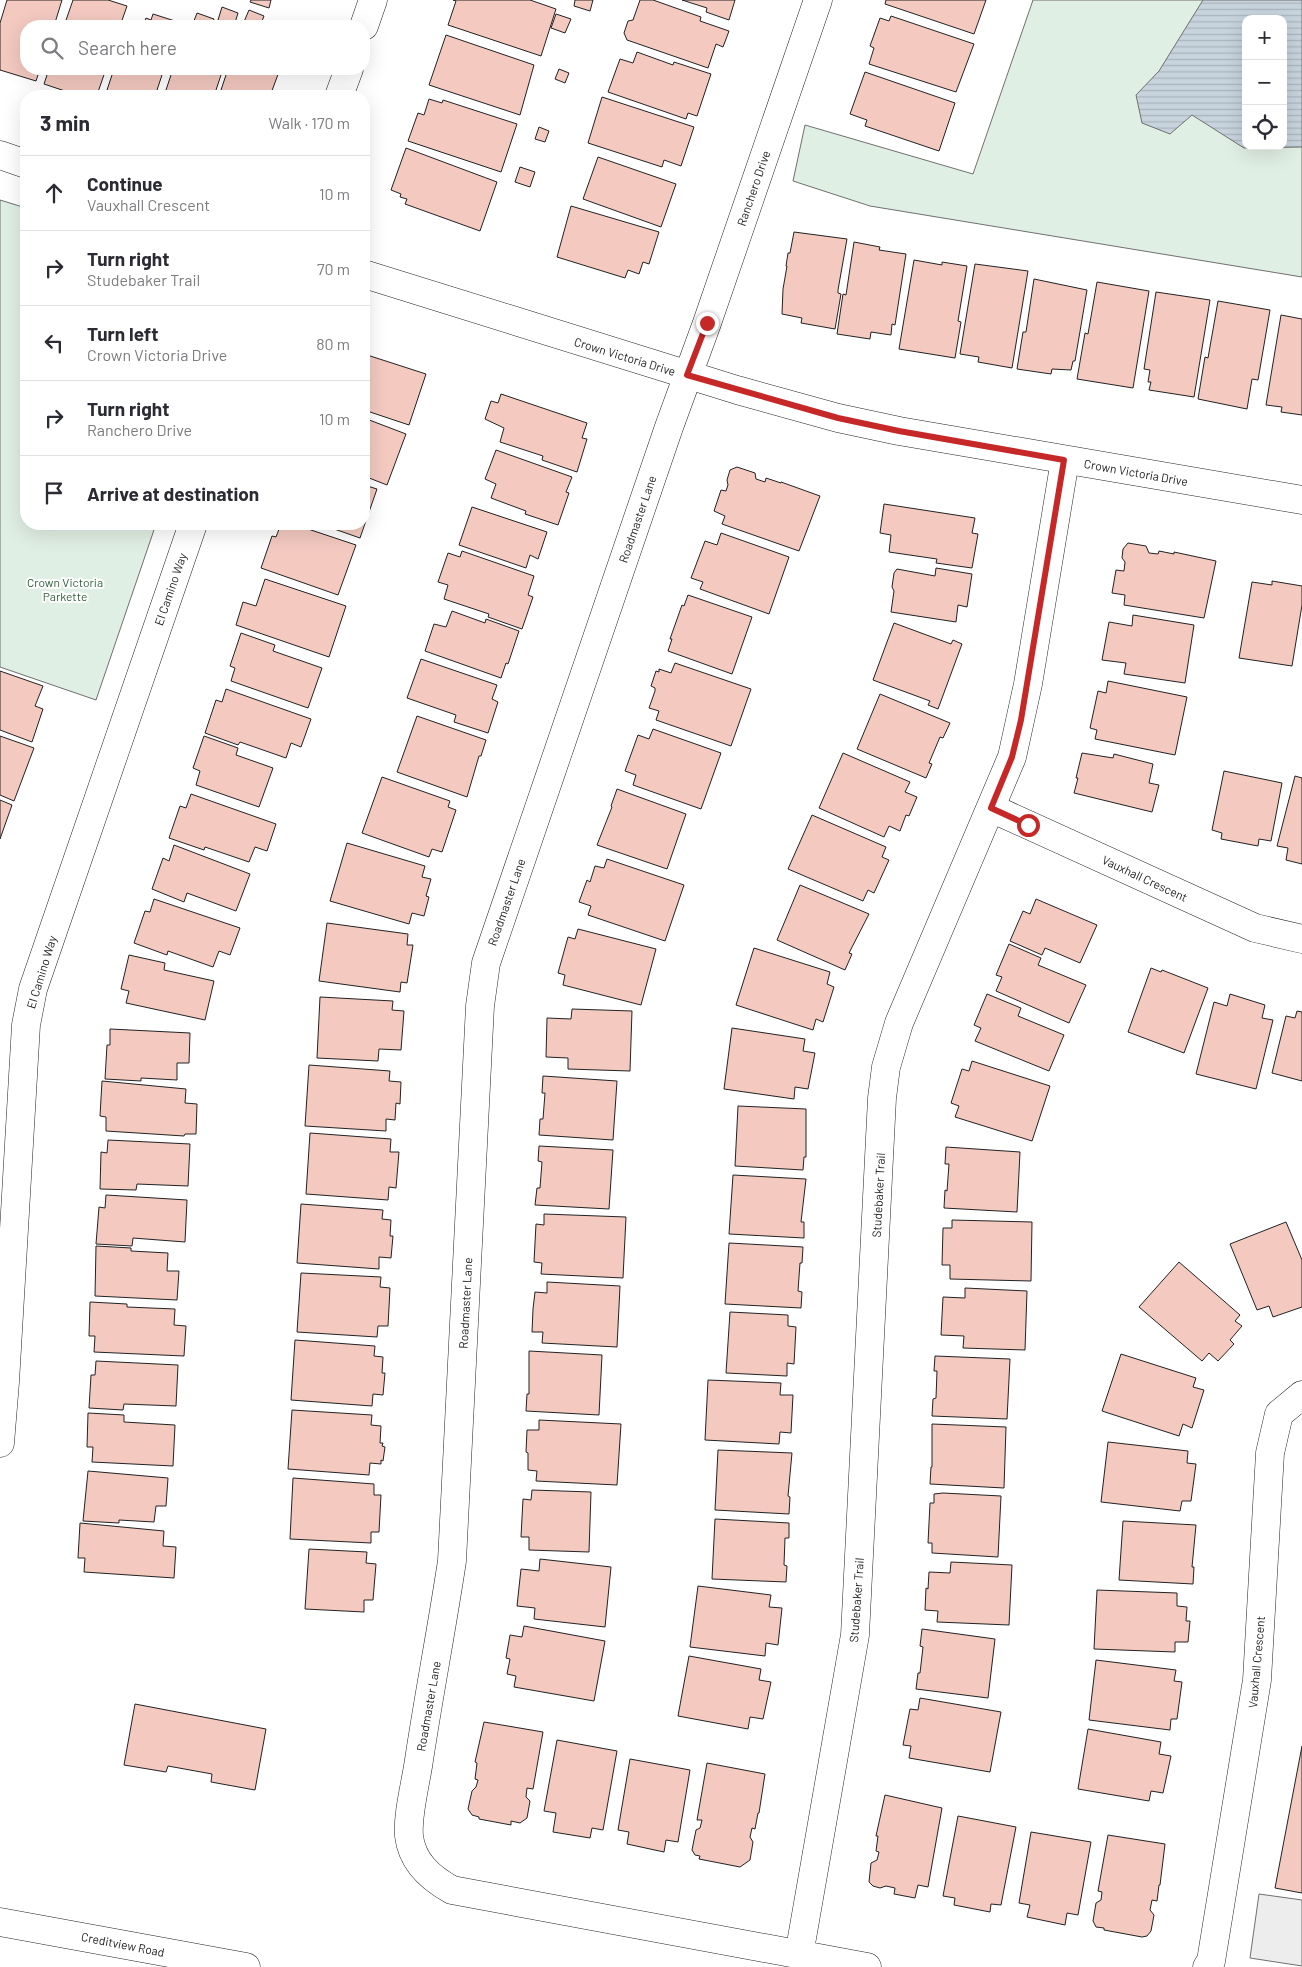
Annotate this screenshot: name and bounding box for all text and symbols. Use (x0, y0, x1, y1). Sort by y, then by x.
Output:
map controls (1242, 15, 1287, 150)
button: + (1242, 15, 1287, 60)
search box (20, 20, 370, 75)
icon: search (38, 34, 66, 62)
text: Search here (78, 36, 177, 59)
button: − (1242, 60, 1287, 105)
button: locate (1242, 105, 1287, 150)
text: 3 min (40, 110, 90, 135)
text: Walk · 170 m (268, 113, 350, 132)
street label: Ranchero Drive (734, 148, 772, 228)
text: Continue (87, 172, 163, 195)
icon: ahead (40, 179, 68, 207)
text: 10 m (319, 184, 350, 203)
text: Vauxhall Crescent (87, 195, 210, 214)
text: Turn right (87, 247, 169, 270)
icon: right (40, 254, 68, 282)
text: 70 m (317, 259, 350, 278)
text: Studebaker Trail (87, 270, 200, 289)
route end (696, 312, 719, 335)
text: Turn left (87, 322, 158, 345)
icon: left (40, 329, 68, 357)
text: 80 m (316, 334, 350, 353)
street label: Crown Victoria Drive (573, 334, 677, 378)
text: Crown Victoria Drive (87, 345, 227, 364)
text: Turn right (87, 397, 169, 420)
icon: right (40, 404, 68, 432)
text: 10 m (319, 409, 350, 428)
text: Ranchero Drive (87, 420, 192, 439)
street label: Crown Victoria Drive (1083, 456, 1189, 488)
street label: Roadmaster Lane (615, 473, 659, 565)
icon: arrive (40, 479, 68, 507)
text: Arrive at destination (87, 482, 259, 505)
street label: El Camino Way (151, 551, 189, 627)
park label: Crown Victoria Parkette (27, 575, 103, 603)
route start (1017, 814, 1040, 837)
street label: Vauxhall Crescent (1100, 852, 1190, 904)
street label: Roadmaster Lane (484, 856, 528, 948)
street label: El Camino Way (23, 933, 59, 1010)
street label: Studebaker Trail (869, 1152, 887, 1238)
street label: Roadmaster Lane (456, 1257, 474, 1349)
street label: Studebaker Trail (846, 1557, 866, 1643)
street label: Vauxhall Crescent (1245, 1615, 1267, 1709)
street label: Roadmaster Lane (413, 1660, 443, 1752)
street label: Creditview Road (80, 1929, 166, 1959)

